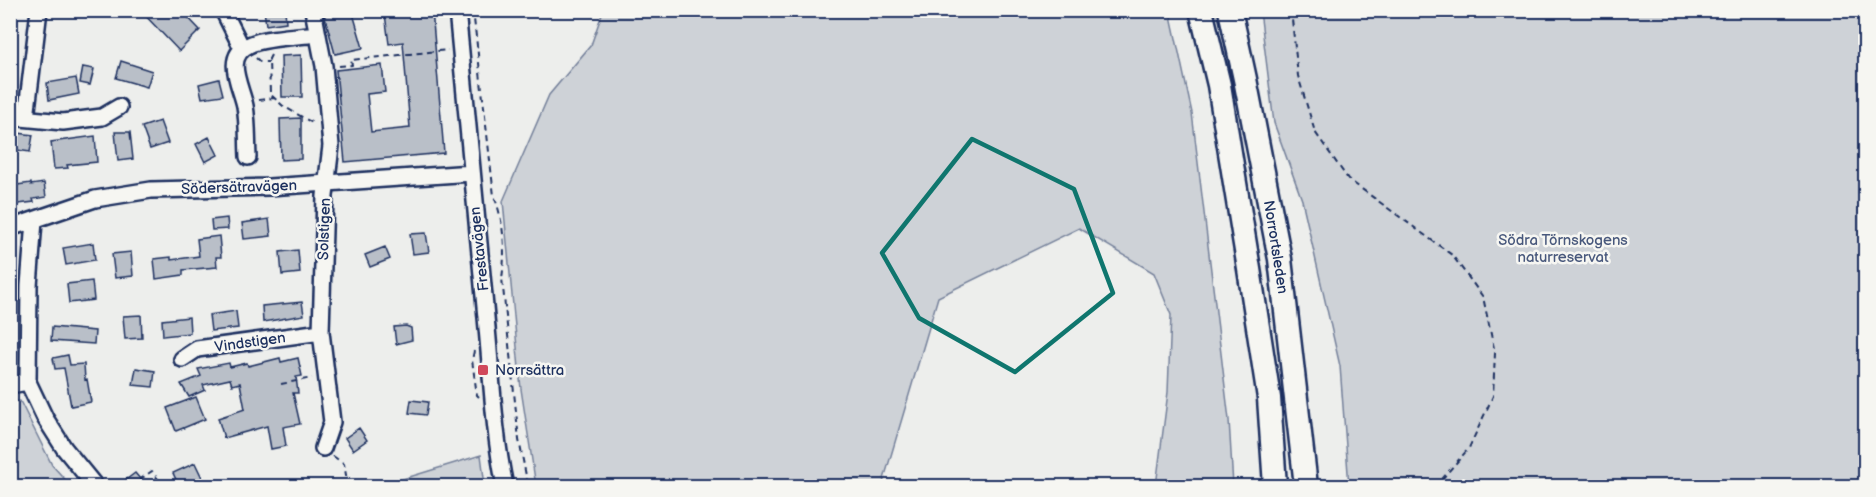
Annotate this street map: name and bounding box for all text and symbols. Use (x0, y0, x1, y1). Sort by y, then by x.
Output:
street label: Södersätravägen (181, 176, 297, 199)
street label: Solstigen (314, 197, 335, 261)
street label: Norrortsleden (1259, 199, 1292, 295)
street label: Frestavägen (466, 206, 493, 292)
park label: Södra Törnskogens naturreservat (1498, 231, 1628, 267)
street label: Vindstigen (213, 328, 287, 357)
place label: Norrsättra (495, 361, 564, 380)
marker: Norrsättra (476, 363, 490, 377)

